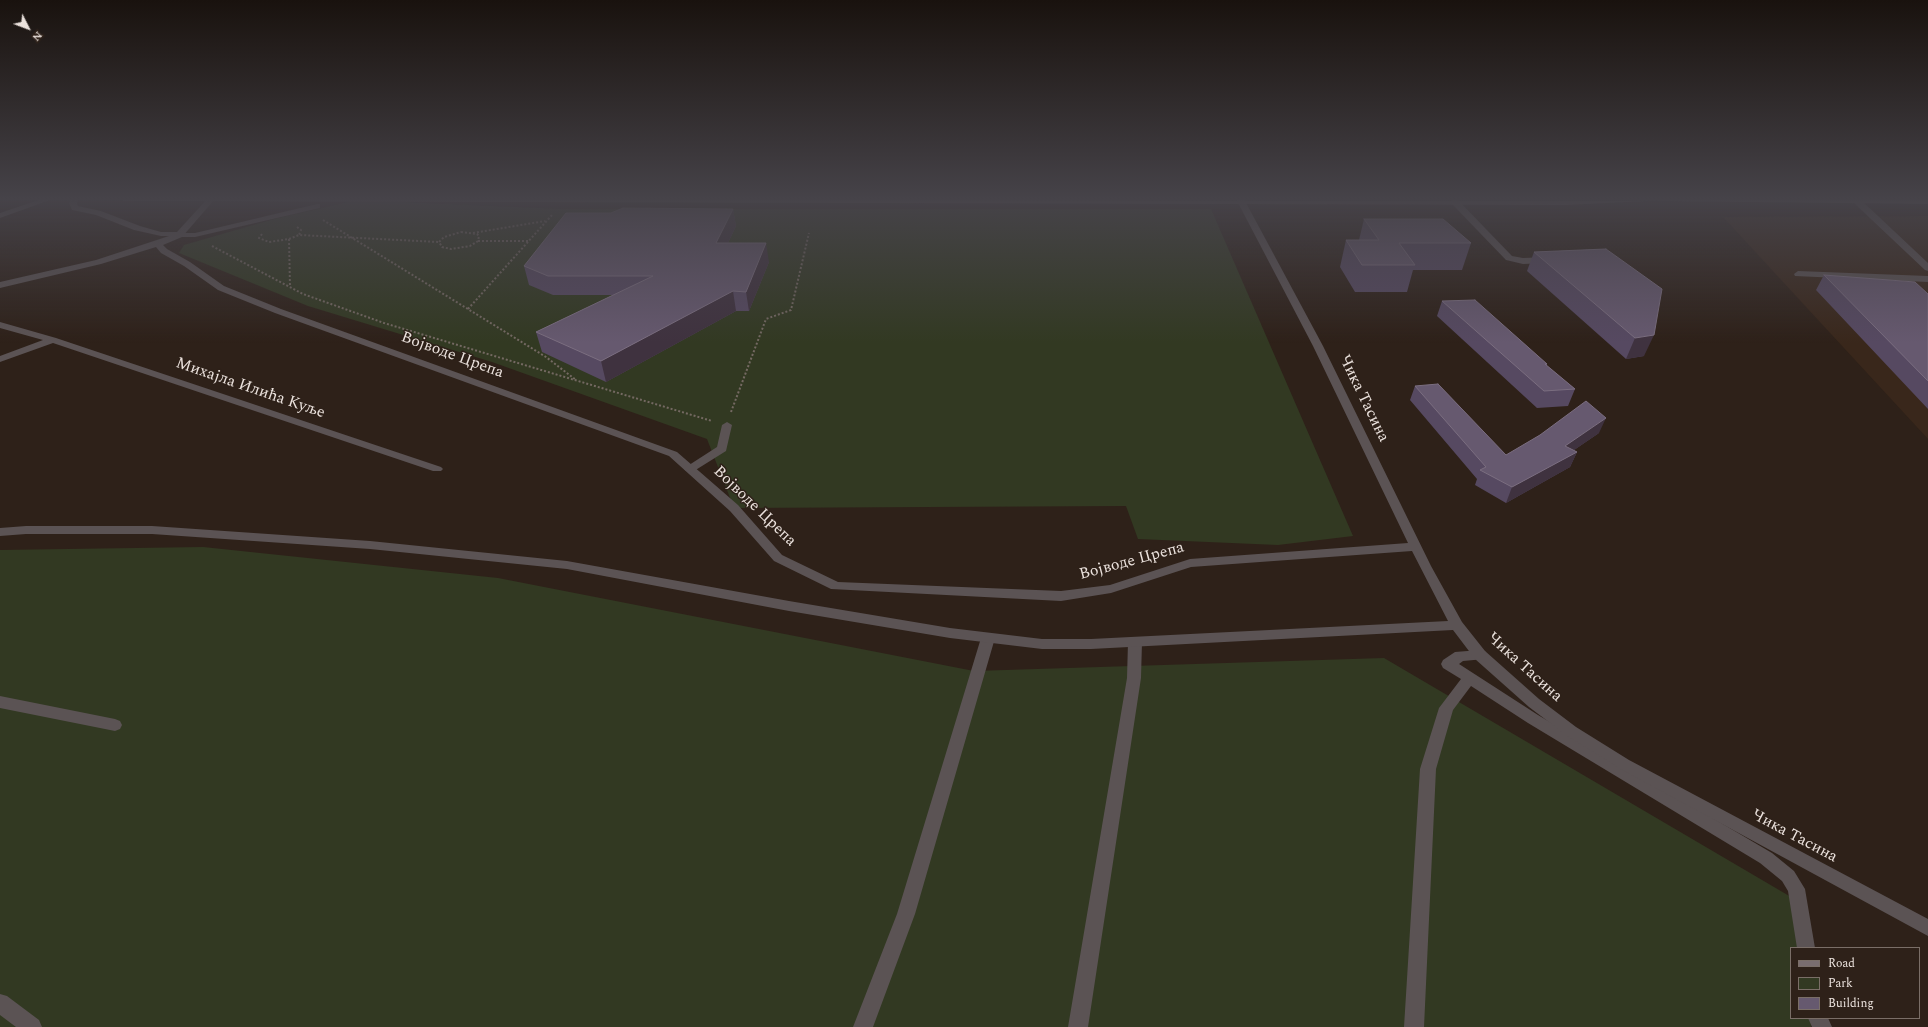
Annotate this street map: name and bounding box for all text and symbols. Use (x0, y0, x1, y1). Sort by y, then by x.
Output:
north arrow (8, 8, 48, 48)
text: N (28, 27, 47, 45)
street label: Војводе Црепа (398, 329, 506, 383)
street label: Чика Тасина (1334, 352, 1392, 446)
street label: Михајла Илића Куље (173, 354, 327, 424)
street label: Војводе Црепа (709, 463, 799, 551)
street label: Војводе Црепа (1077, 539, 1187, 585)
street label: Чика Тасина (1483, 629, 1565, 707)
street label: Чика Тасина (1748, 806, 1840, 868)
legend (1790, 947, 1920, 1019)
text: Road (1828, 954, 1855, 973)
text: Park (1828, 974, 1853, 993)
text: Building (1828, 994, 1874, 1013)

